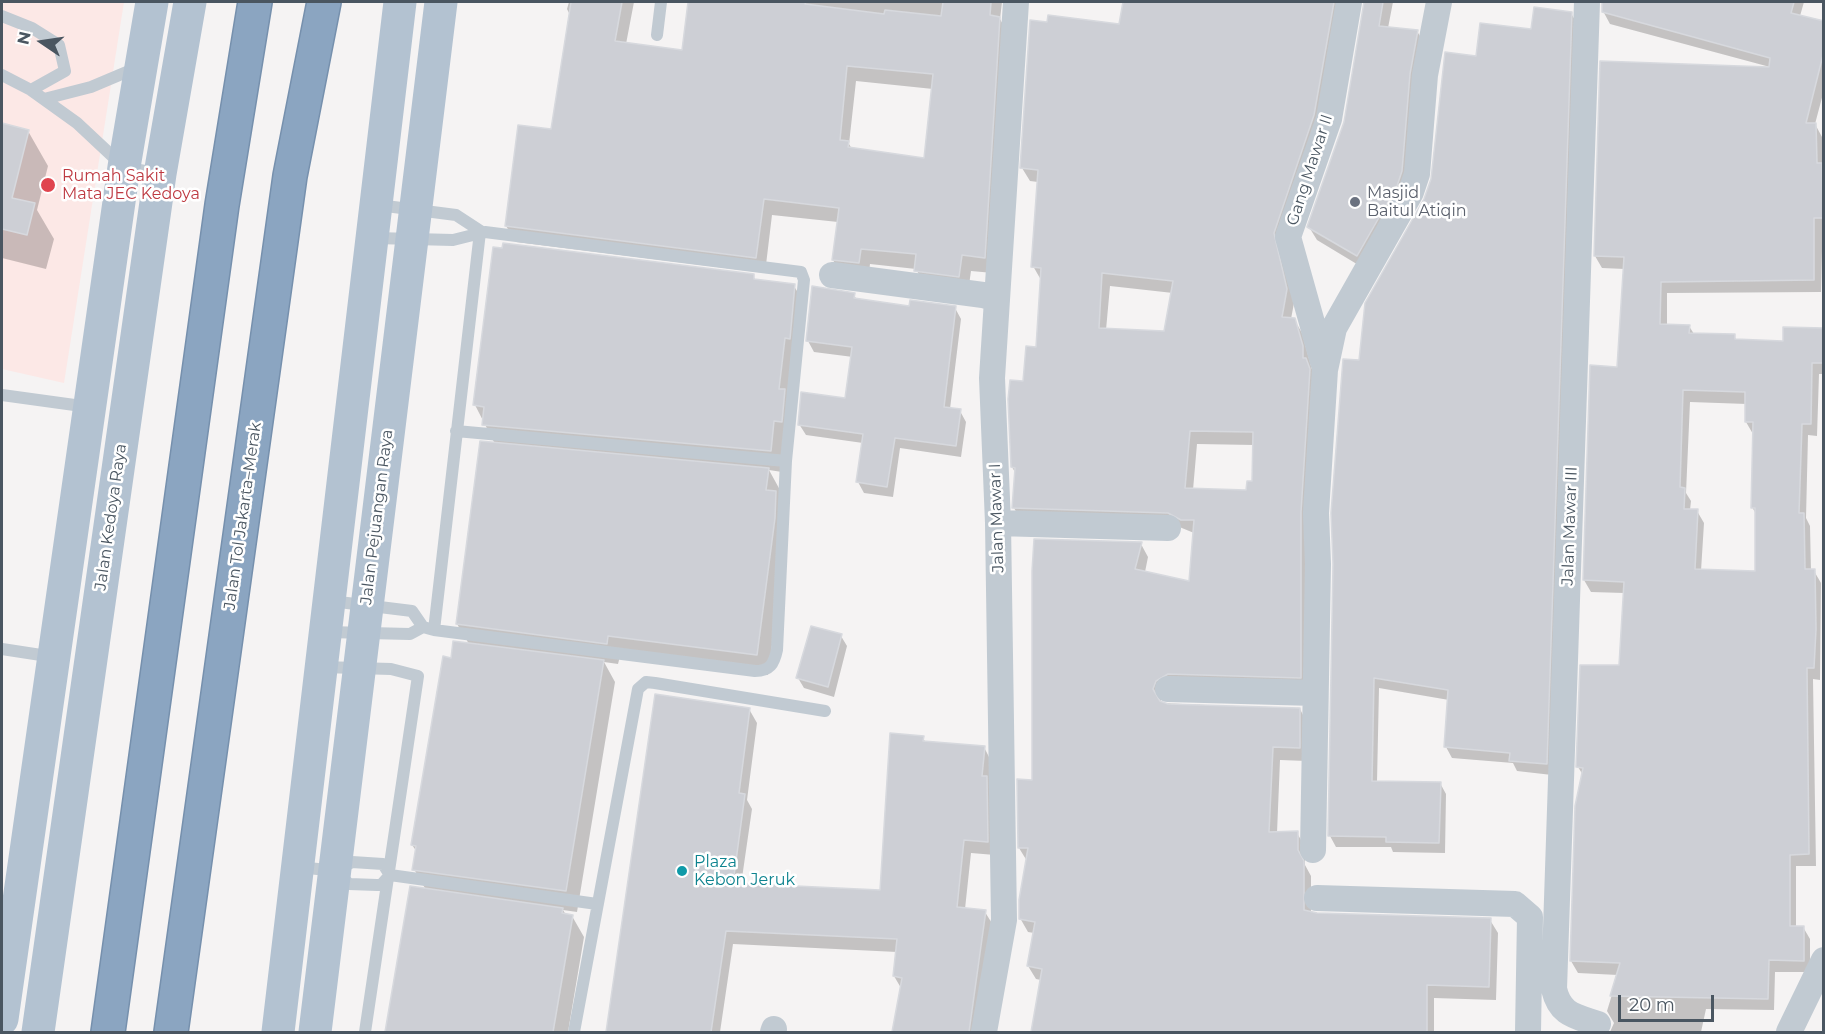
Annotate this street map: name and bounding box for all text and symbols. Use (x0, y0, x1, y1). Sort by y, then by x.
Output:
north arrow (12, 12, 72, 72)
text: N (13, 29, 35, 46)
street label: Gang Mawar II (1283, 112, 1337, 228)
place label: Rumah Sakit Mata JEC Kedoya (62, 166, 200, 204)
marker: Rumah Sakit Mata JEC Kedoya (39, 176, 57, 194)
place label: Masjid Baitul Atiqin (1367, 183, 1467, 221)
marker: Masjid Baitul Atiqin (1348, 195, 1362, 209)
street label: Jalan Tol Jakarta–Merak (220, 421, 266, 611)
street label: Jalan Pejuangan Raya (357, 428, 397, 606)
street label: Jalan Kedoya Raya (91, 442, 131, 592)
street label: Jalan Mawar I (985, 463, 1009, 573)
street label: Jalan Mawar III (1558, 466, 1582, 586)
place label: Plaza Kebon Jeruk (694, 852, 795, 890)
marker: Plaza Kebon Jeruk (675, 864, 689, 878)
scale bar (1621, 983, 1717, 1021)
text: 20 m (1629, 994, 1675, 1016)

